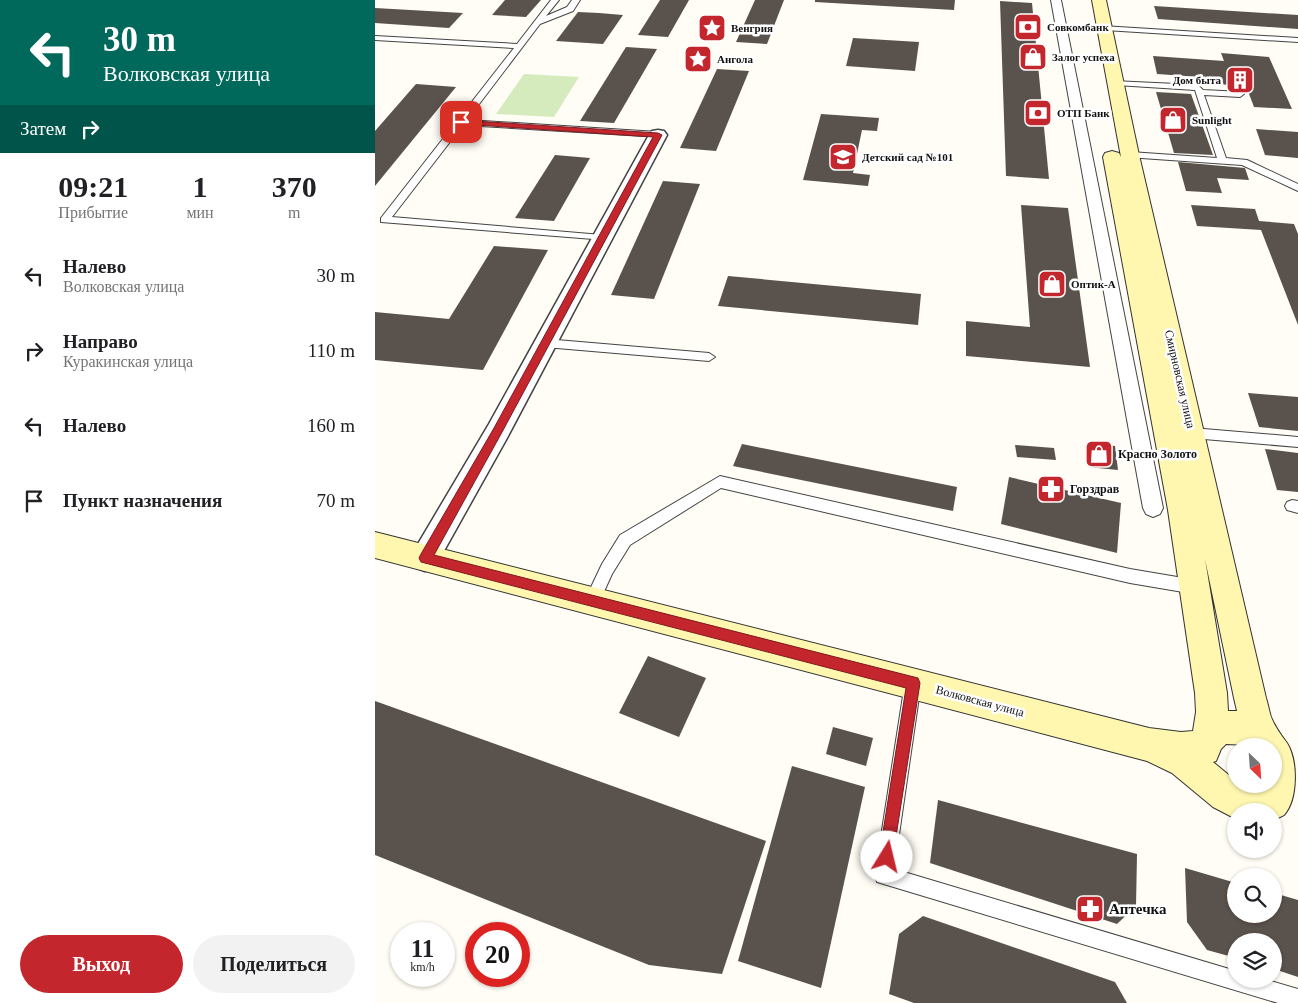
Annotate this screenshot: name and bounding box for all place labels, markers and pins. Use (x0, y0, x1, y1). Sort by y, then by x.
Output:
bank icon: Совкомбанк (1013, 12, 1043, 42)
place icon: Венгрия (697, 13, 727, 43)
place label: Совкомбанк (1047, 21, 1109, 33)
place label: Венгрия (731, 22, 773, 34)
shop icon: Залог успеха (1018, 42, 1048, 72)
place icon: Ангола (683, 44, 713, 74)
place label: Залог успеха (1052, 51, 1115, 63)
place label: Ангола (717, 53, 754, 65)
building icon: Дом быта (1225, 65, 1255, 95)
place label: Дом быта (1173, 74, 1221, 86)
bank icon: ОТП Банк (1023, 98, 1053, 128)
pin (440, 101, 482, 143)
shop icon: Sunlight (1158, 105, 1188, 135)
place label: ОТП Банк (1057, 107, 1110, 119)
place label: Sunlight (1192, 114, 1232, 126)
school or university icon: Детский сад №101 (828, 142, 858, 172)
place label: Детский сад №101 (862, 151, 953, 163)
shop icon: Оптик-А (1037, 269, 1067, 299)
place label: Оптик-А (1071, 278, 1116, 290)
shop icon: Красно Золото (1084, 439, 1114, 469)
place label: Красно Золото (1118, 447, 1197, 461)
pharmacy icon: Горздрав (1036, 474, 1066, 504)
place label: Горздрав (1070, 482, 1120, 496)
pharmacy icon: Аптечка (1075, 894, 1105, 924)
place label: Аптечка (1109, 901, 1167, 917)

